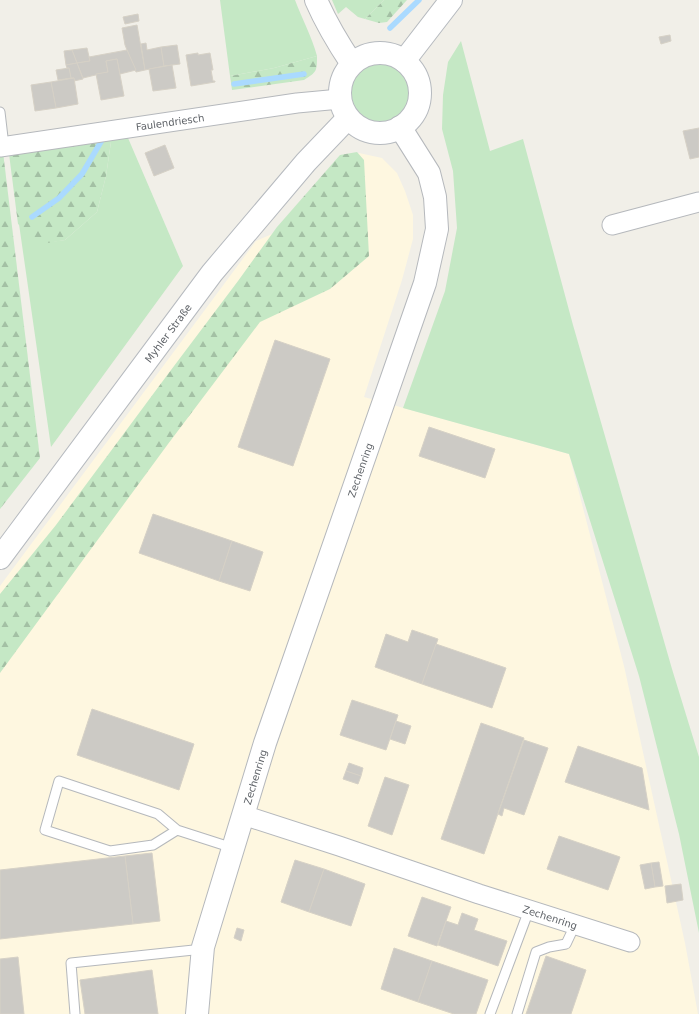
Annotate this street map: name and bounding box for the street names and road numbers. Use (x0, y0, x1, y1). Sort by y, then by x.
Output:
street label: Faulendriesch (135, 112, 205, 133)
street label: Myhler Straße (143, 302, 194, 365)
street label: Zechenring (346, 441, 375, 499)
street label: Zechenring (242, 748, 269, 806)
street label: Zechenring (521, 903, 579, 931)

